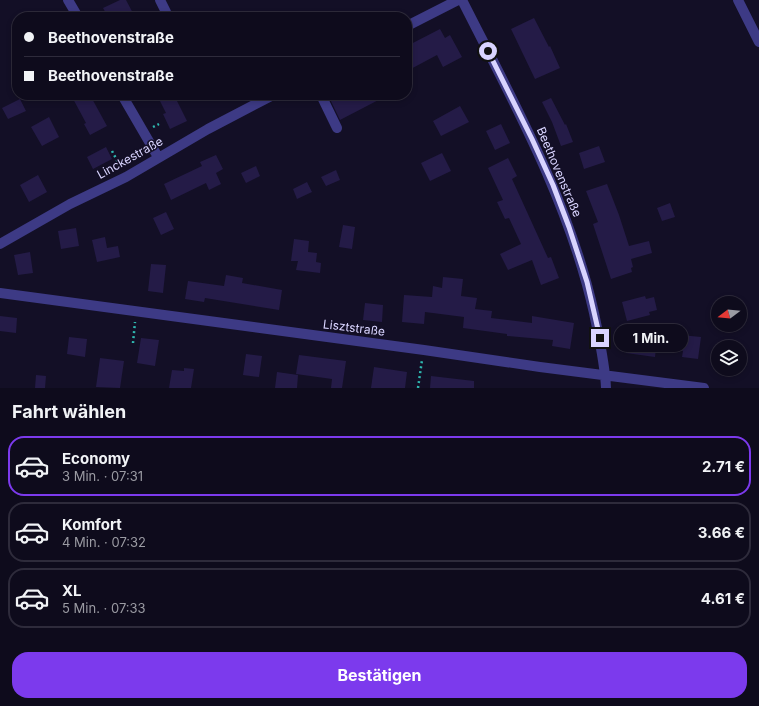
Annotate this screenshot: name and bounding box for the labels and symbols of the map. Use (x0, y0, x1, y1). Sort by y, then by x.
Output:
route start (479, 42, 497, 60)
street label: Beethovenstraße (534, 125, 585, 219)
street label: Linckestraße (94, 133, 165, 182)
north arrow (711, 296, 747, 332)
street label: Lisztstraße (322, 316, 386, 339)
callout: 1 Min. (614, 324, 688, 352)
route end (591, 329, 609, 347)

